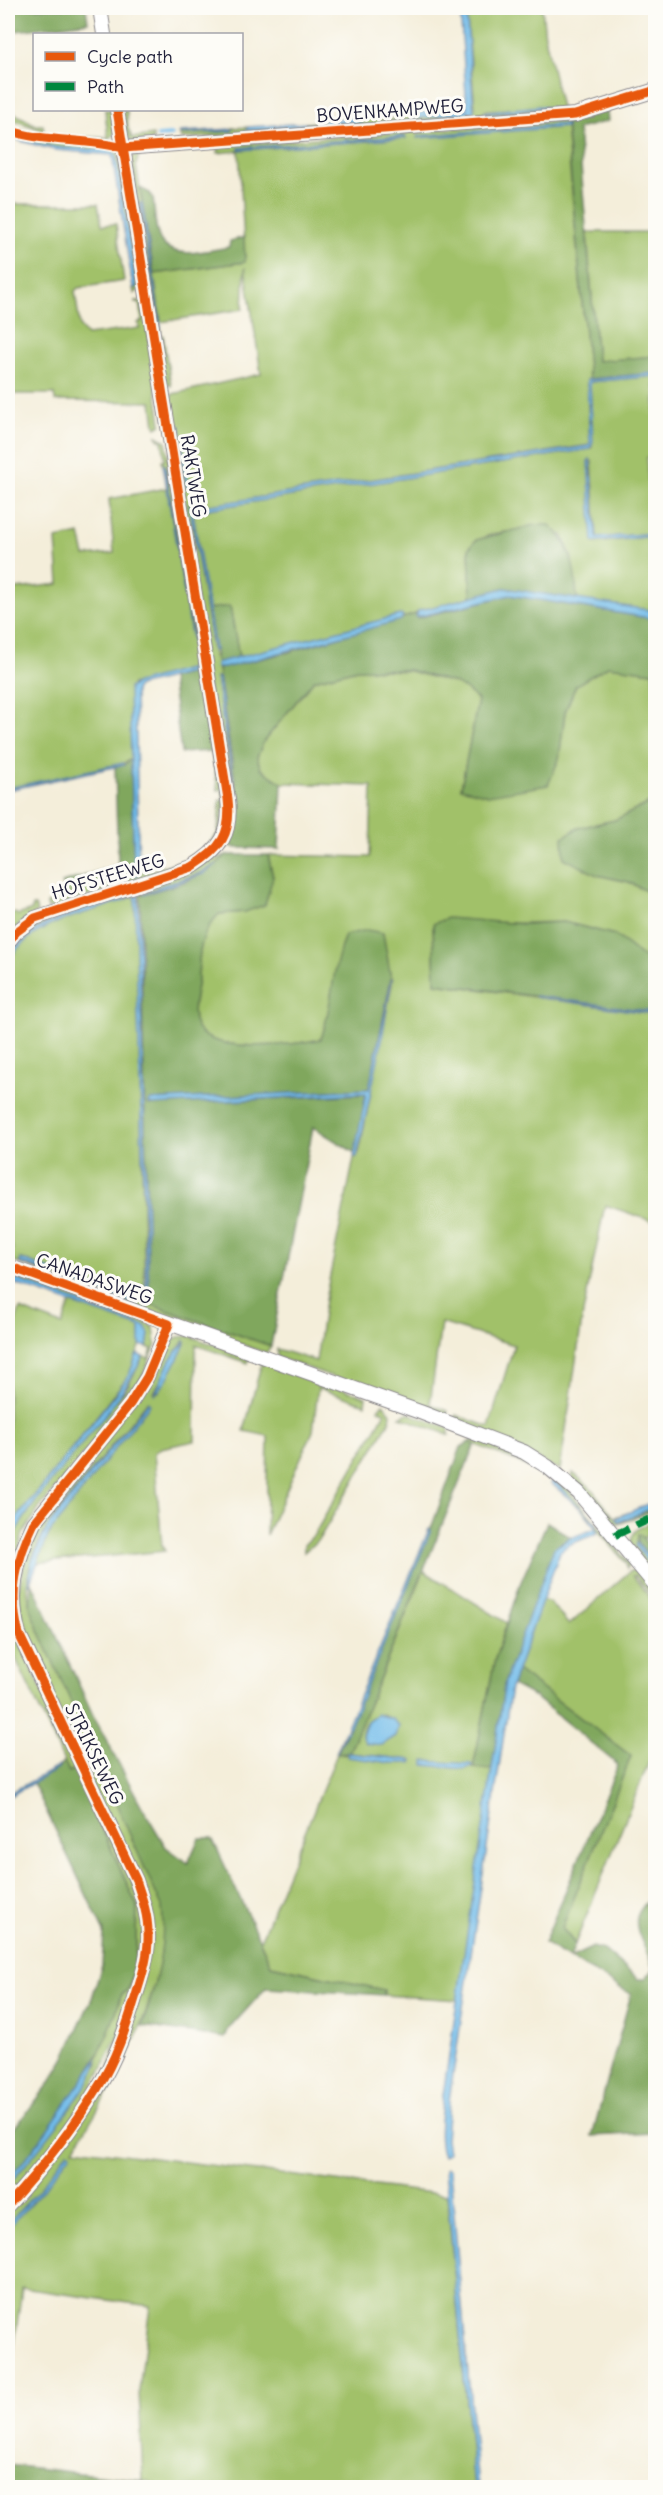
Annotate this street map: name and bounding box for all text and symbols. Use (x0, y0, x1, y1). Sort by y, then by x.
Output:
legend (33, 33, 243, 111)
text: Cycle path (87, 45, 173, 68)
text: Path (87, 75, 124, 98)
street label: BOVENKAMPWEG (316, 94, 464, 127)
street label: RAKTWEG (176, 433, 211, 519)
street label: HOFSTEEWEG (48, 848, 167, 905)
street label: CANADASWEG (33, 1248, 155, 1309)
street label: STRIKSEWEG (60, 1699, 129, 1808)

